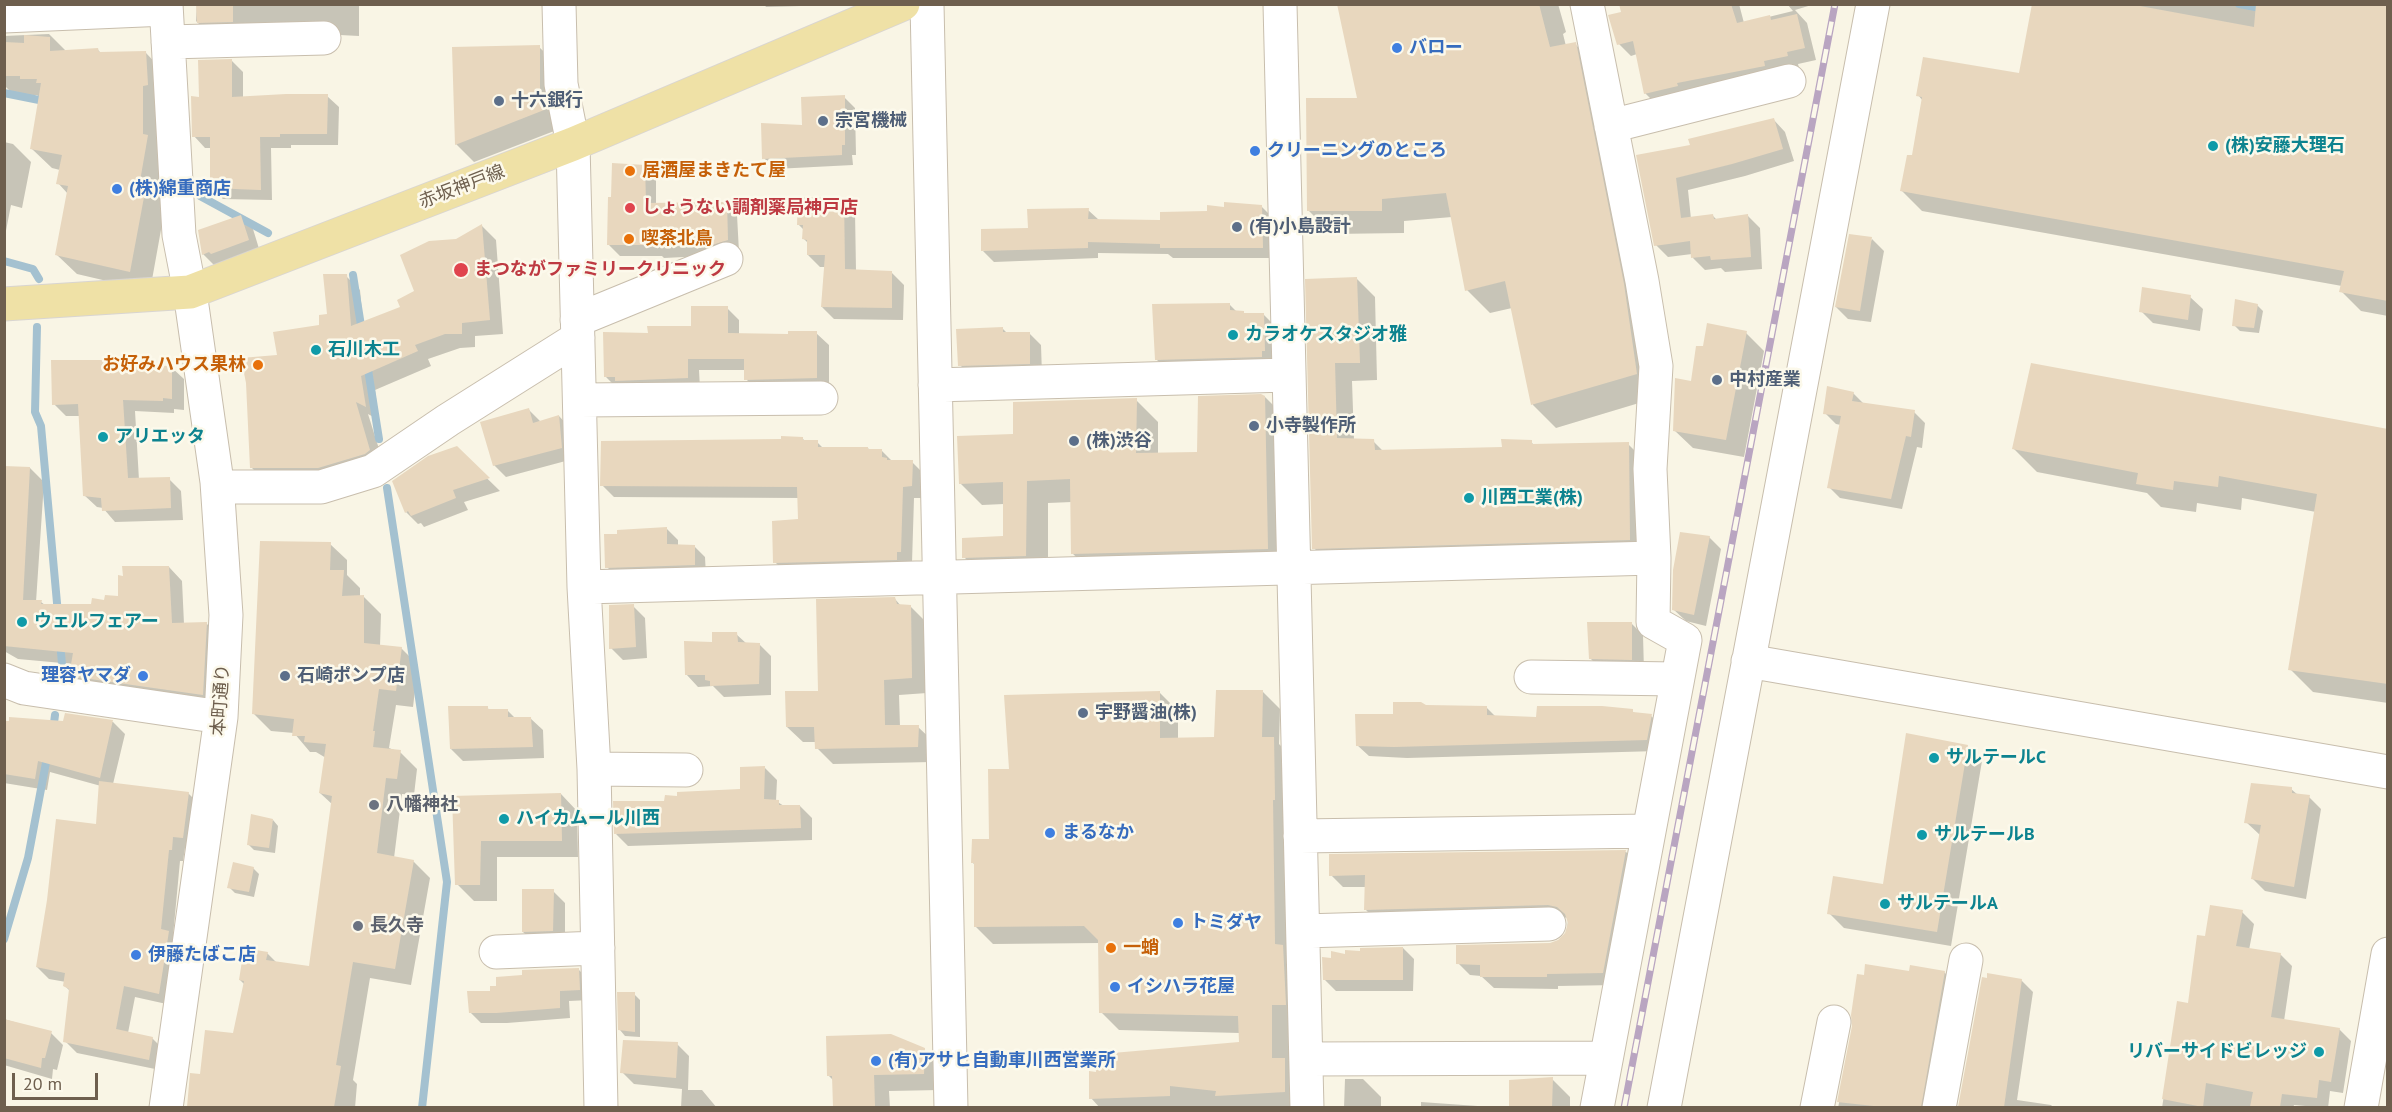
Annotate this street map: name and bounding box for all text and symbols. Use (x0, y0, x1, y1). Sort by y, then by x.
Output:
place label: バロー (1409, 37, 1463, 59)
marker: バロー (1390, 41, 1404, 55)
place label: 十六銀行 (511, 90, 583, 112)
marker: 十六銀行 (492, 94, 506, 108)
place label: 宗宮機械 (835, 110, 907, 132)
marker: 宗宮機械 (816, 114, 830, 128)
place label: (株)安藤大理石 (2225, 135, 2345, 157)
marker: (株)安藤大理石 (2206, 139, 2220, 153)
place label: クリーニングのところ (1267, 140, 1447, 162)
marker: クリーニングのところ (1248, 144, 1262, 158)
place label: 居酒屋まきたて屋 (642, 160, 786, 182)
street label: 赤坂神戸線 (416, 161, 508, 213)
marker: 居酒屋まきたて屋 (623, 164, 637, 178)
place label: (株)綿重商店 (129, 178, 231, 200)
marker: (株)綿重商店 (110, 182, 124, 196)
place label: しょうない調剤薬局神戸店 (642, 197, 858, 219)
marker: しょうない調剤薬局神戸店 (623, 201, 637, 215)
place label: (有)小島設計 (1249, 216, 1351, 238)
marker: (有)小島設計 (1230, 220, 1244, 234)
place label: 喫茶北鳥 (641, 228, 713, 250)
marker: 喫茶北鳥 (622, 232, 636, 246)
place label: まつながファミリークリニック (474, 259, 726, 281)
marker: まつながファミリークリニック (452, 261, 470, 279)
place label: カラオケスタジオ雅 (1245, 324, 1407, 346)
marker: カラオケスタジオ雅 (1226, 328, 1240, 342)
place label: 石川木工 (328, 339, 400, 361)
marker: 石川木工 (309, 343, 323, 357)
place label: お好みハウス果林 (102, 354, 246, 376)
marker: お好みハウス果林 (251, 358, 265, 372)
place label: 中村産業 (1729, 369, 1801, 391)
marker: 中村産業 (1710, 373, 1724, 387)
place label: 小寺製作所 (1266, 415, 1356, 437)
marker: 小寺製作所 (1247, 419, 1261, 433)
place label: アリエッタ (115, 426, 205, 448)
marker: アリエッタ (96, 430, 110, 444)
place label: (株)渋谷 (1086, 430, 1152, 452)
marker: (株)渋谷 (1067, 434, 1081, 448)
place label: 川西工業(株) (1481, 487, 1583, 509)
marker: 川西工業(株) (1462, 491, 1476, 505)
place label: ウェルフェアー (34, 611, 159, 633)
marker: ウェルフェアー (15, 615, 29, 629)
street label: 本町通り (208, 663, 234, 737)
place label: 理容ヤマダ (41, 665, 131, 687)
place label: 石崎ポンプ店 (297, 665, 405, 687)
marker: 理容ヤマダ (136, 669, 150, 683)
marker: 石崎ポンプ店 (278, 669, 292, 683)
place label: 宇野醤油(株) (1095, 702, 1197, 724)
marker: 宇野醤油(株) (1076, 706, 1090, 720)
place label: サルテールC (1946, 747, 2046, 769)
marker: サルテールC (1927, 751, 1941, 765)
place label: 八幡神社 (386, 794, 458, 816)
marker: 八幡神社 (367, 798, 381, 812)
place label: ハイカムール川西 (516, 808, 660, 830)
marker: ハイカムール川西 (497, 812, 511, 826)
place label: まるなか (1062, 822, 1134, 844)
place label: サルテールB (1934, 824, 2035, 846)
marker: まるなか (1043, 826, 1057, 840)
marker: サルテールB (1915, 828, 1929, 842)
place label: サルテールA (1897, 893, 1998, 915)
marker: サルテールA (1878, 897, 1892, 911)
place label: トミダヤ (1190, 912, 1262, 934)
place label: 長久寺 (370, 915, 424, 937)
marker: トミダヤ (1171, 916, 1185, 930)
marker: 長久寺 (351, 919, 365, 933)
place label: 一蛸 (1123, 937, 1159, 959)
marker: 一蛸 (1104, 941, 1118, 955)
place label: 伊藤たばこ店 (148, 944, 256, 966)
marker: 伊藤たばこ店 (129, 948, 143, 962)
place label: イシハラ花屋 (1127, 976, 1235, 998)
marker: イシハラ花屋 (1108, 980, 1122, 994)
place label: リバーサイドビレッジ (2127, 1041, 2307, 1063)
marker: リバーサイドビレッジ (2312, 1045, 2326, 1059)
place label: (有)アサヒ自動車川西営業所 (888, 1050, 1116, 1072)
marker: (有)アサヒ自動車川西営業所 (869, 1054, 883, 1068)
scale bar (15, 1061, 100, 1099)
text: 20 m (23, 1072, 62, 1095)

